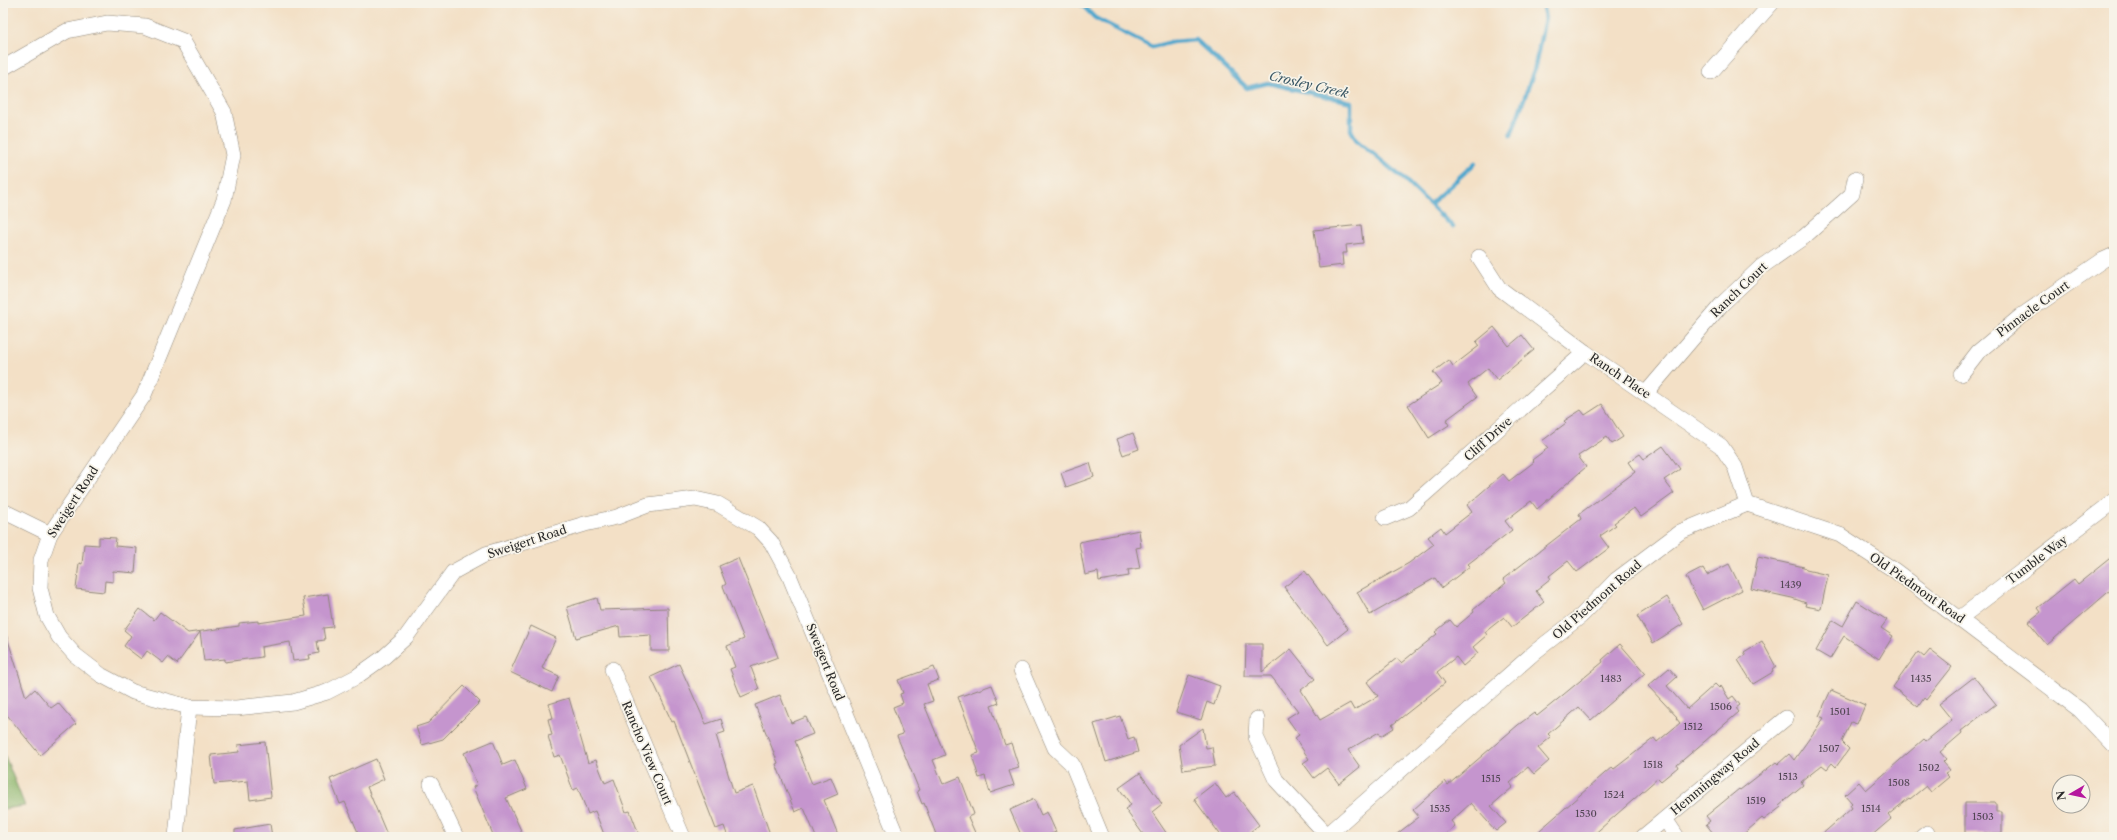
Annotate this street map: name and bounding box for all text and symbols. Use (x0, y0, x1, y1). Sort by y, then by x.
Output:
water label: Crosley Creek (1268, 67, 1350, 101)
street label: Ranch Court (1707, 258, 1771, 320)
street label: Pinnacle Court (1994, 277, 2073, 340)
street label: Ranch Place (1587, 350, 1654, 402)
street label: Cliff Drive (1461, 413, 1515, 464)
street label: Sweigert Road (44, 463, 102, 540)
street label: Sweigert Road (485, 521, 569, 561)
street label: Tumble Way (2003, 532, 2070, 587)
street label: Old Piedmont Road (1867, 549, 1968, 626)
street label: Old Piedmont Road (1549, 557, 1645, 642)
house number: 1439 (1780, 578, 1802, 591)
street label: Sweigert Road (803, 621, 848, 703)
house number: 1483 (1600, 672, 1622, 685)
house number: 1435 (1911, 672, 1931, 685)
street label: Rancho View Court (619, 699, 676, 808)
house number: 1506 (1710, 700, 1732, 713)
house number: 1501 (1830, 705, 1851, 718)
house number: 1512 (1683, 720, 1703, 733)
street label: Hemmingway Road (1667, 735, 1763, 818)
house number: 1507 (1819, 742, 1840, 755)
house number: 1518 (1643, 758, 1663, 771)
house number: 1502 (1918, 761, 1940, 774)
house number: 1513 (1778, 770, 1798, 783)
house number: 1515 (1481, 772, 1501, 785)
north arrow (2051, 774, 2091, 814)
house number: 1508 (1888, 776, 1910, 789)
house number: 1524 (1603, 788, 1625, 801)
text: N (2053, 789, 2069, 801)
house number: 1519 (1746, 794, 1766, 807)
house number: 1535 (1430, 802, 1450, 815)
house number: 1514 (1861, 802, 1881, 815)
house number: 1530 (1575, 807, 1597, 820)
house number: 1503 (1972, 810, 1994, 823)

